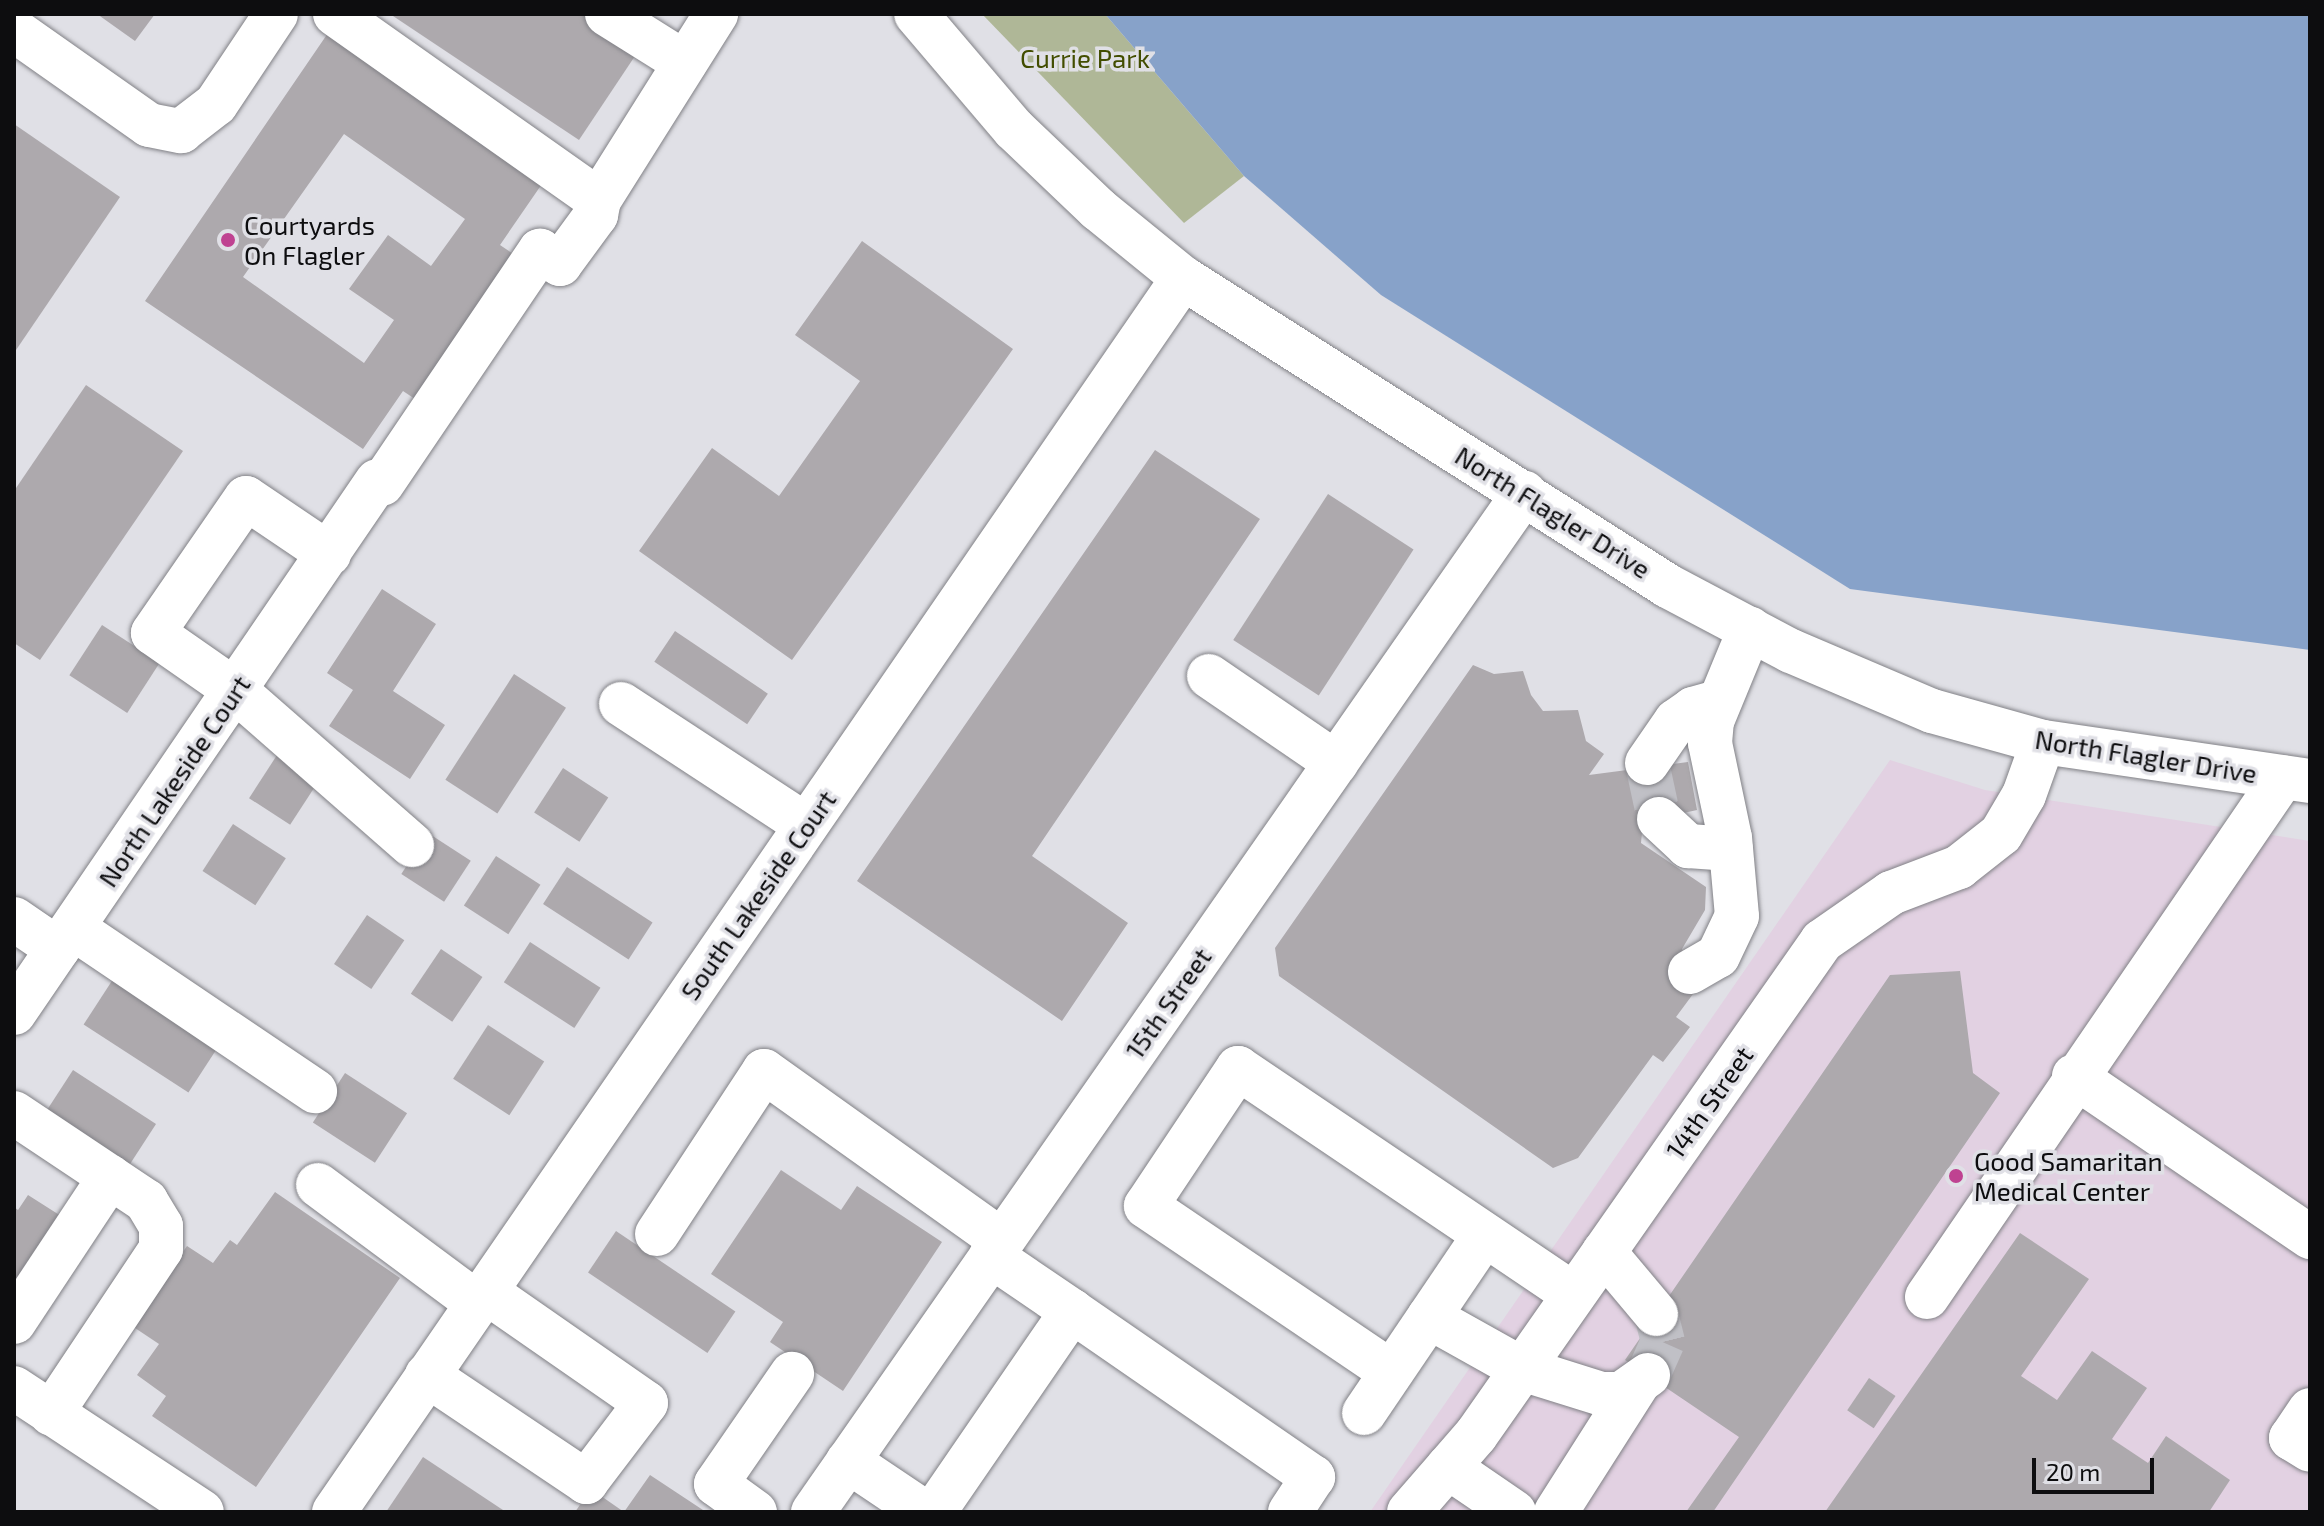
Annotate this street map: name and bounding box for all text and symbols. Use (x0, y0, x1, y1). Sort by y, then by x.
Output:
park label: Currie Park (1020, 42, 1150, 74)
place label: Courtyards On Flagler (244, 209, 375, 270)
marker: Courtyards On Flagler (219, 231, 237, 249)
street label: North Flagler Drive (1450, 439, 1656, 585)
street label: North Lakeside Court (92, 670, 256, 892)
street label: North Flagler Drive (2033, 723, 2259, 789)
street label: South Lakeside Court (674, 784, 842, 1006)
street label: 15th Street (1119, 942, 1217, 1064)
street label: 14th Street (1659, 1040, 1759, 1164)
place label: Good Samaritan Medical Center (1974, 1145, 2163, 1206)
marker: Good Samaritan Medical Center (1945, 1165, 1967, 1187)
scale bar (2036, 1442, 2158, 1492)
text: 20 m (2046, 1457, 2100, 1486)

